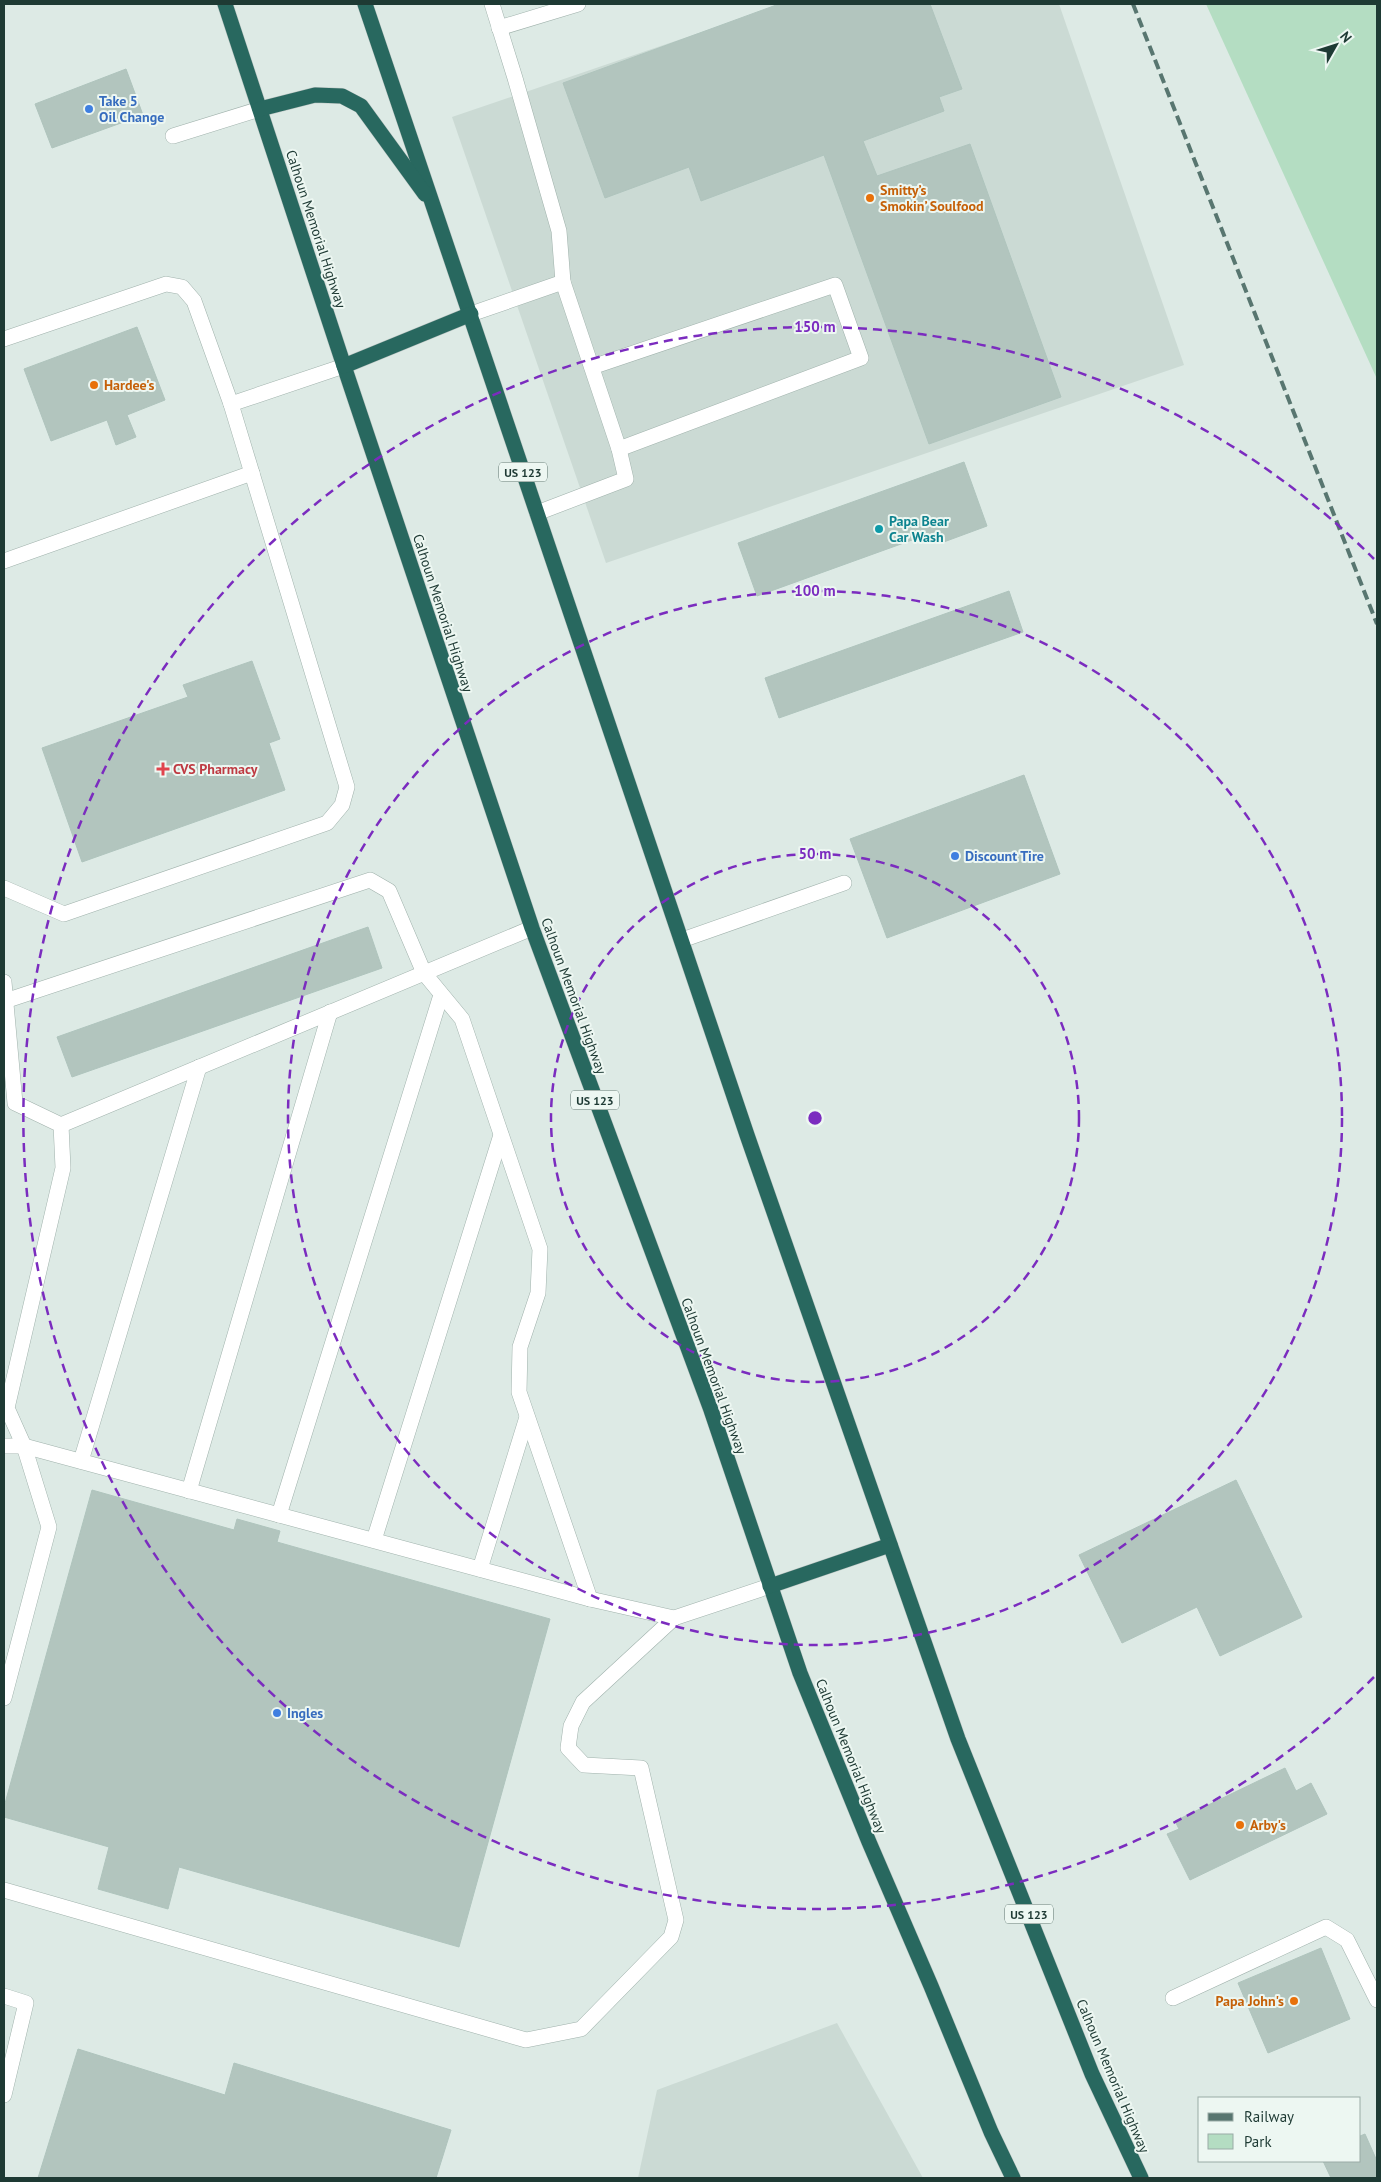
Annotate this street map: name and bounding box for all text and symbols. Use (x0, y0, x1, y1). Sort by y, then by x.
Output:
north arrow (1311, 20, 1361, 70)
text: N (1336, 28, 1356, 46)
place label: Take 5 Oil Change (99, 92, 164, 126)
marker: Take 5 Oil Change (83, 103, 95, 115)
street label: Calhoun Memorial Highway (282, 148, 350, 311)
place label: Smitty’s Smokin’ Soulfood (880, 181, 983, 215)
marker: Smitty’s Smokin’ Soulfood (864, 192, 876, 204)
text: 150 m (794, 317, 836, 336)
place label: Hardee's (104, 376, 155, 394)
marker: Hardee's (88, 379, 100, 391)
road number: US 123 (499, 462, 547, 482)
place label: Papa Bear Car Wash (889, 512, 949, 546)
marker: Papa Bear Car Wash (873, 523, 885, 535)
street label: Calhoun Memorial Highway (409, 532, 477, 695)
text: 100 m (794, 581, 836, 600)
place label: CVS Pharmacy (173, 760, 258, 778)
marker: CVS Pharmacy (157, 763, 169, 775)
text: 50 m (799, 844, 831, 863)
place label: Discount Tire (965, 847, 1044, 865)
marker: Discount Tire (949, 850, 961, 862)
street label: Calhoun Memorial Highway (537, 915, 611, 1077)
road number: US 123 (571, 1090, 619, 1110)
centre of rings (806, 1109, 824, 1127)
street label: Calhoun Memorial Highway (677, 1295, 751, 1457)
street label: Calhoun Memorial Highway (812, 1676, 890, 1836)
place label: Ingles (287, 1704, 323, 1722)
marker: Ingles (271, 1707, 283, 1719)
place label: Arby's (1250, 1816, 1286, 1834)
marker: Arby's (1234, 1819, 1246, 1831)
road number: US 123 (1005, 1905, 1053, 1924)
place label: Papa John's (1216, 1992, 1284, 2010)
marker: Papa John's (1288, 1995, 1300, 2007)
street label: Calhoun Memorial Highway (1072, 1996, 1154, 2156)
legend (1198, 2097, 1361, 2162)
text: Railway (1244, 2107, 1294, 2126)
text: Park (1244, 2132, 1272, 2151)

